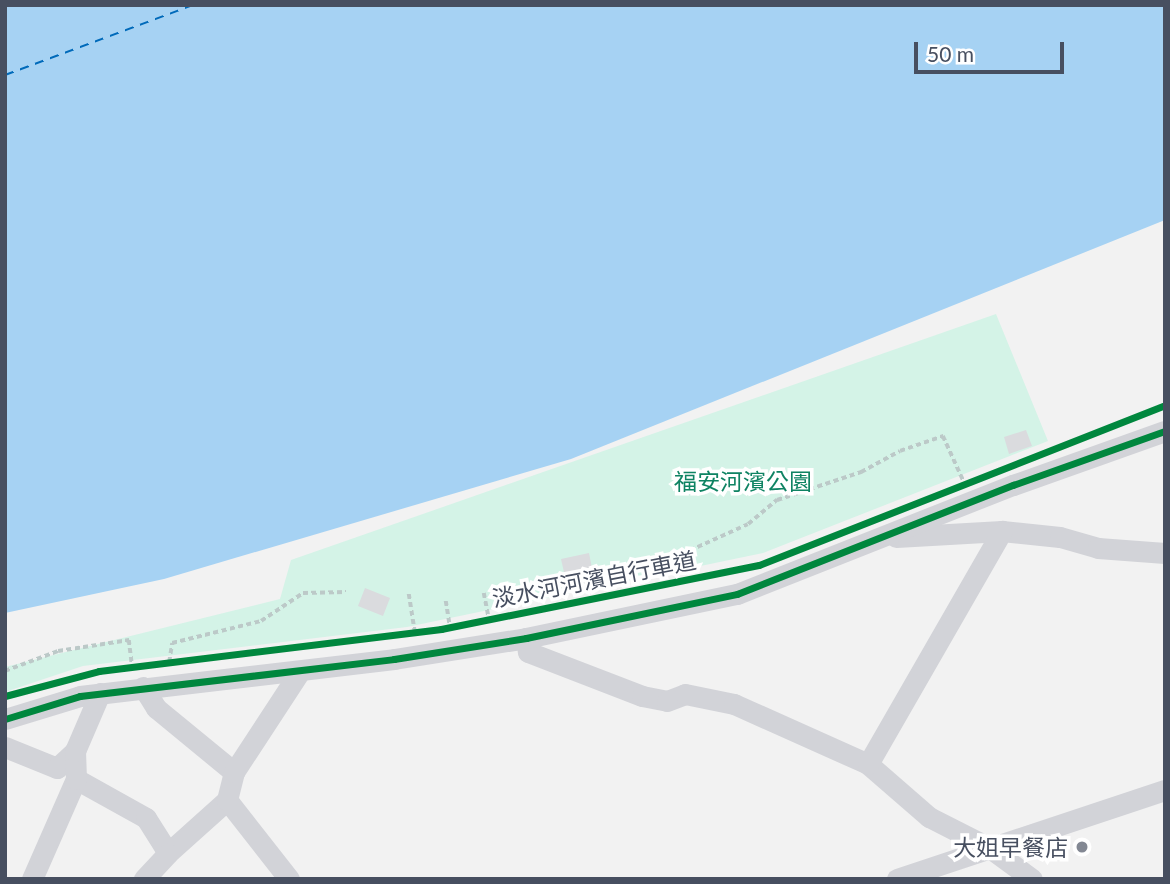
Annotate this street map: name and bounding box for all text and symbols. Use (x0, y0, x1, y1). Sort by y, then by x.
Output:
scale bar (918, 28, 1068, 72)
text: 50 m (927, 41, 974, 66)
park label: 福安河濱公園 (674, 467, 812, 495)
street label: 淡水河河濱自行車道 (490, 546, 698, 612)
place label: 大姐早餐店 (953, 833, 1068, 861)
marker: 大姐早餐店 (1074, 839, 1090, 855)

